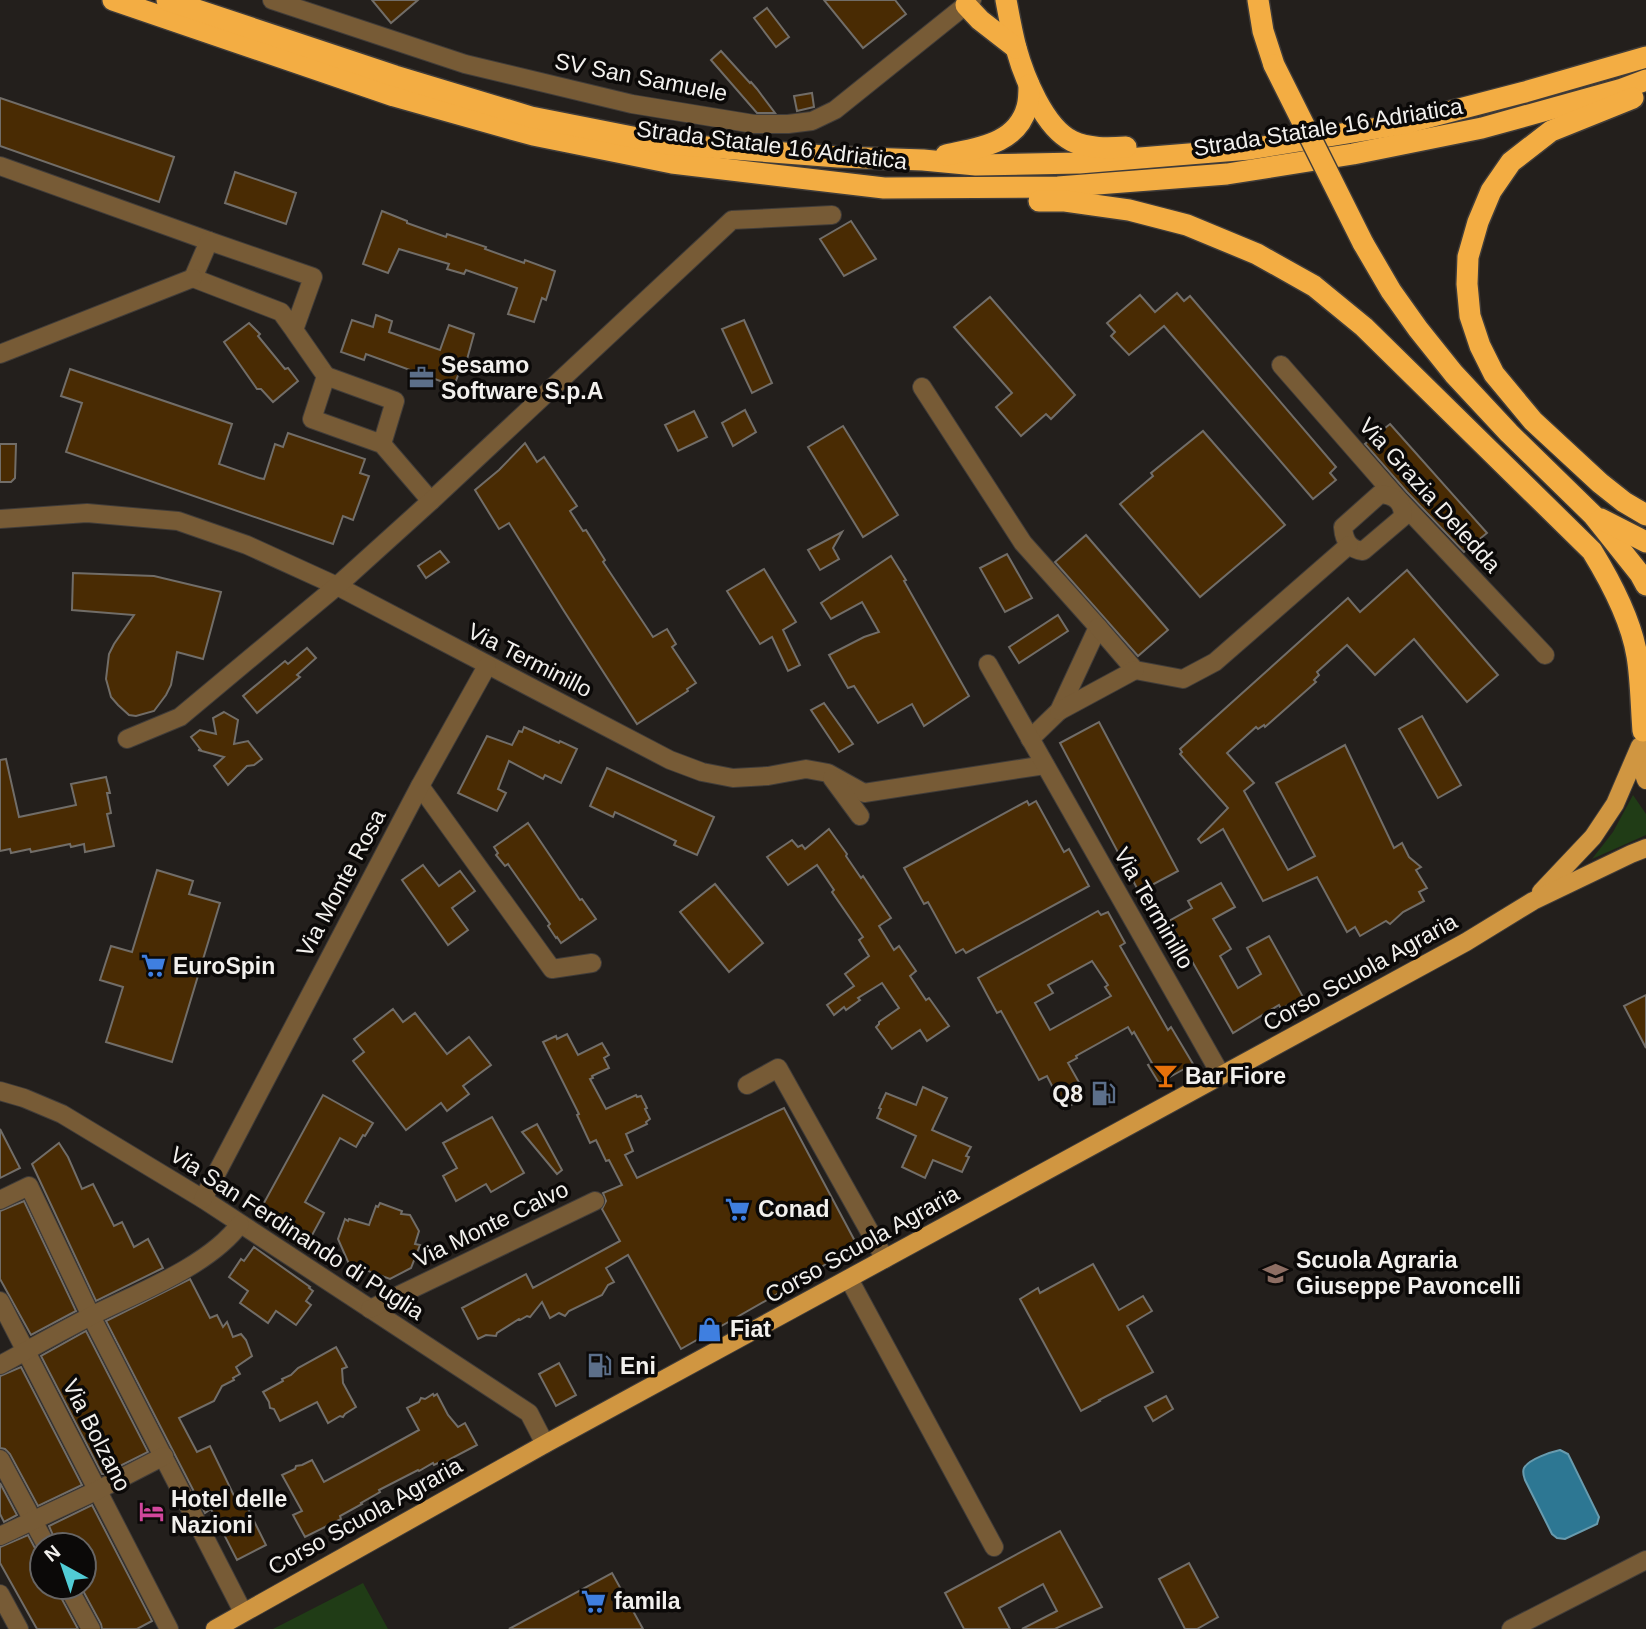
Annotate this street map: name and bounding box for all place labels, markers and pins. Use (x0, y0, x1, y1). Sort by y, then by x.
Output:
place label: Sesamo Software S.p.A (441, 352, 603, 404)
office icon: Sesamo Software S.p.A (407, 364, 435, 392)
supermarket icon: EuroSpin (139, 952, 167, 980)
place label: EuroSpin (173, 953, 275, 979)
bar icon: Bar Fiore (1151, 1062, 1179, 1090)
place label: Bar Fiore (1185, 1063, 1286, 1089)
fuel station icon: Q8 (1089, 1080, 1117, 1108)
place label: Q8 (1052, 1081, 1083, 1107)
supermarket icon: Conad (724, 1195, 752, 1223)
place label: Conad (758, 1196, 830, 1222)
place label: Scuola Agraria Giuseppe Pavoncelli (1296, 1247, 1521, 1299)
school or university icon: Scuola Agraria Giuseppe Pavoncelli (1262, 1259, 1290, 1287)
shop icon: Fiat (696, 1315, 724, 1343)
place label: Fiat (730, 1316, 771, 1342)
fuel station icon: Eni (586, 1352, 614, 1380)
place label: Eni (620, 1353, 656, 1379)
place label: Hotel delle Nazioni (171, 1486, 287, 1538)
hotel icon: Hotel delle Nazioni (137, 1498, 165, 1526)
supermarket icon: famila (580, 1587, 608, 1615)
place label: famila (614, 1588, 681, 1614)

